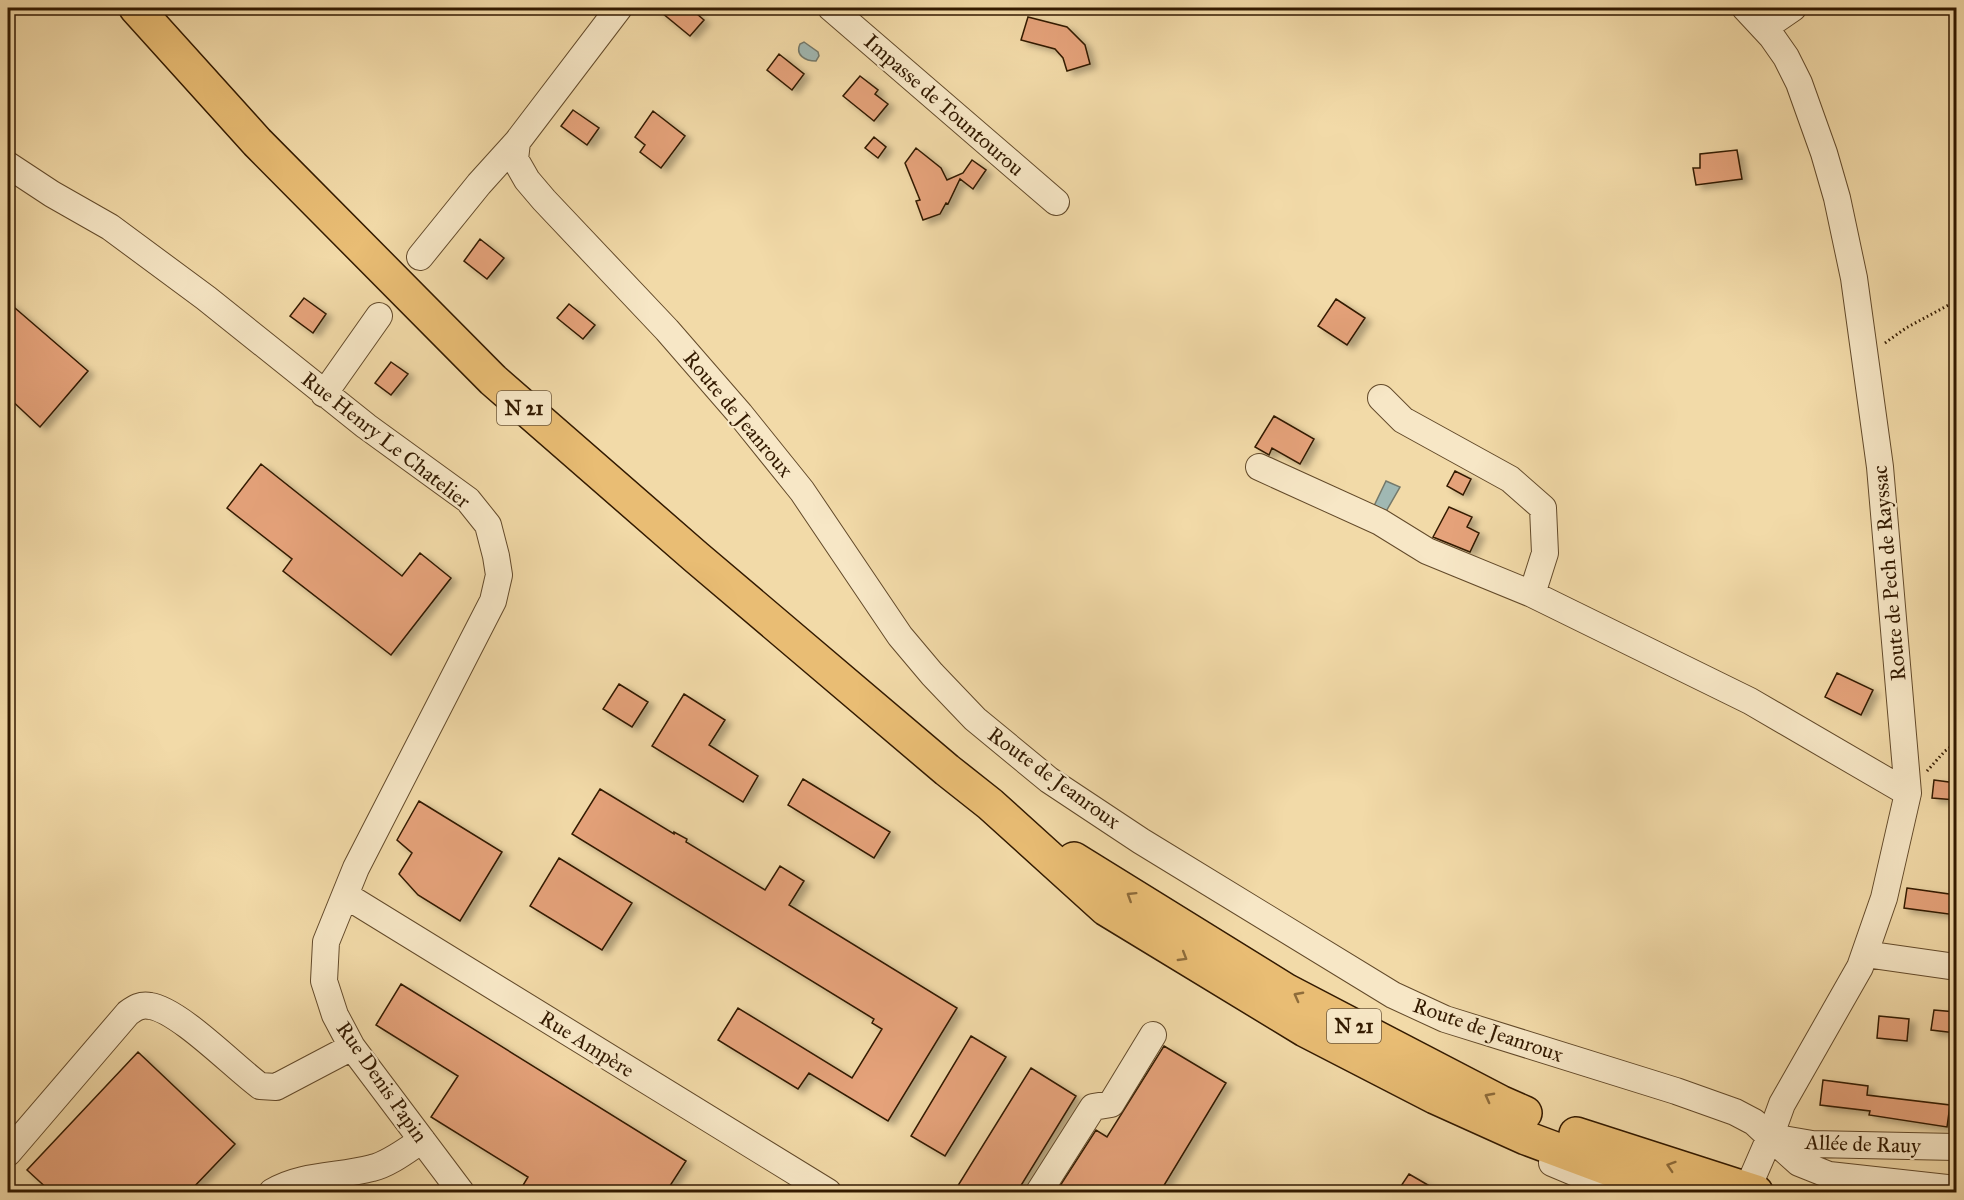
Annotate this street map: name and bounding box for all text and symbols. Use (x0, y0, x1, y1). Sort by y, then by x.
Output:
street label: Impasse de Tountourou (859, 28, 1029, 182)
street label: Route de Jeanroux (678, 345, 799, 483)
street label: Rue Henry Le Chatelier (296, 366, 476, 514)
road number: N 21 (497, 391, 551, 425)
street label: Route de Pech de Rayssac (1867, 464, 1911, 682)
street label: Route de Jeanroux (983, 721, 1126, 835)
one-way arrow (1127, 891, 1137, 903)
one-way arrow (1177, 949, 1187, 961)
one-way arrow (1293, 992, 1304, 1004)
street label: Route de Jeanroux (1409, 992, 1567, 1068)
street label: Rue Ampère (535, 1005, 639, 1083)
road number: N 21 (1327, 1009, 1381, 1043)
street label: Rue Denis Papin (331, 1016, 433, 1148)
one-way arrow (1485, 1092, 1496, 1104)
street label: Allée de Rauy (1804, 1129, 1922, 1159)
one-way arrow (1666, 1160, 1677, 1173)

